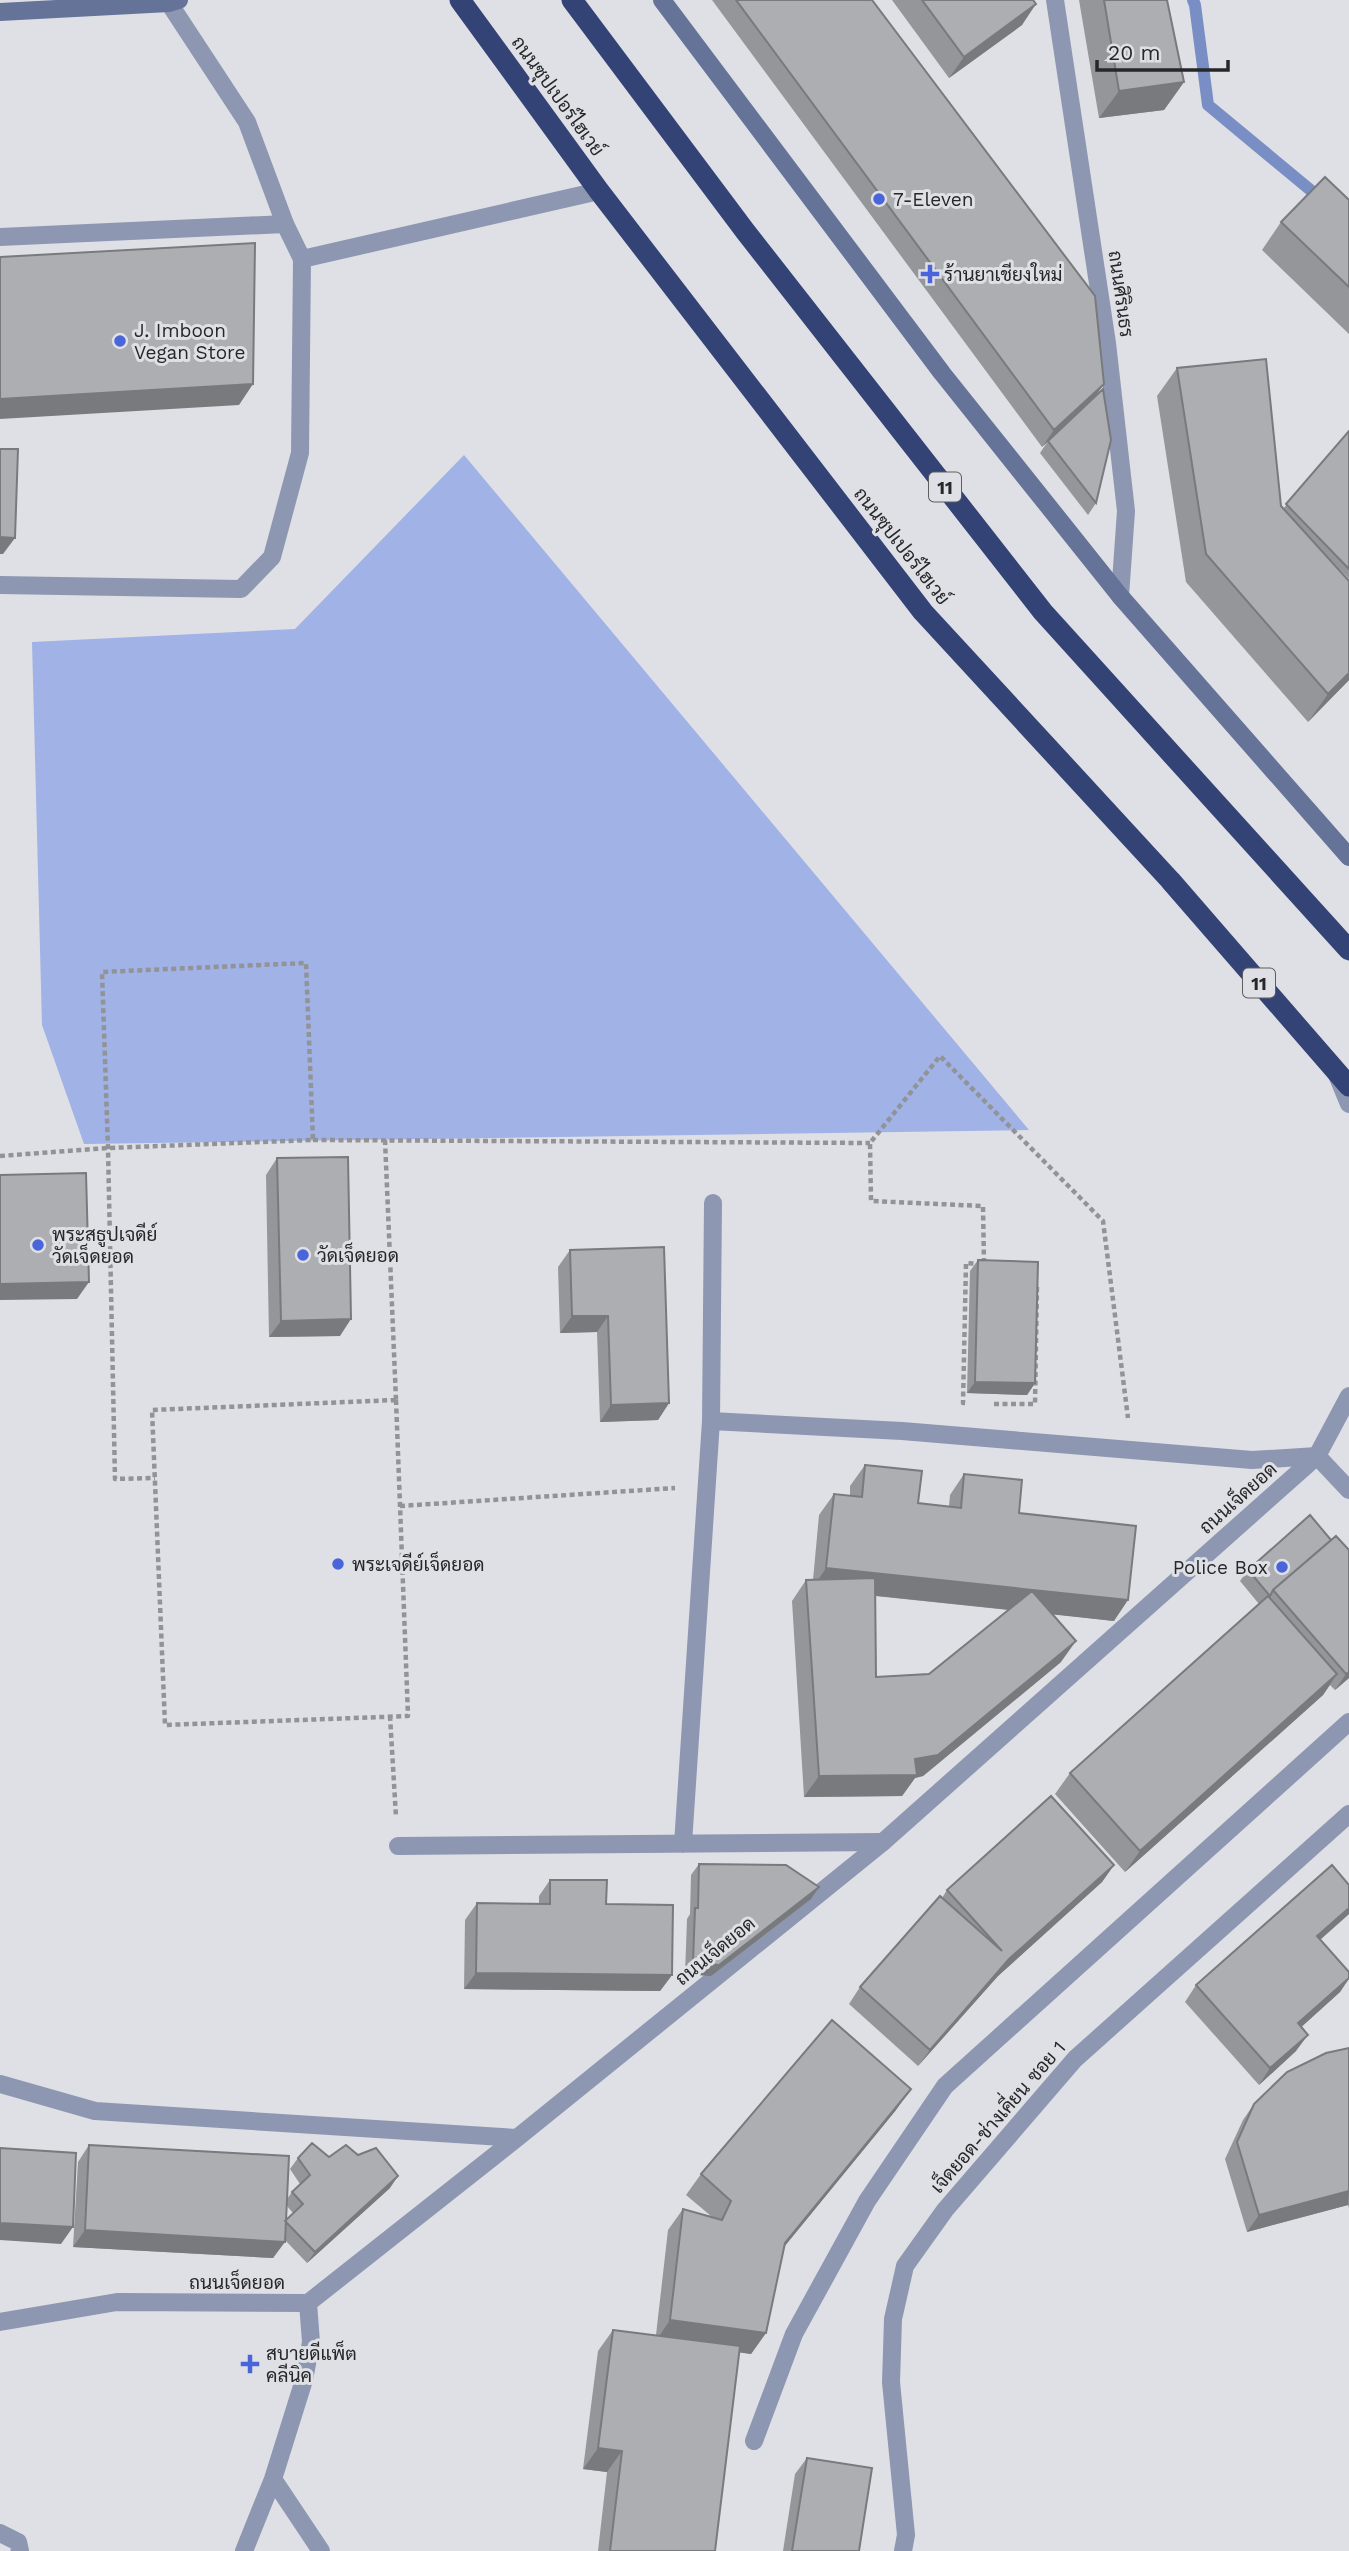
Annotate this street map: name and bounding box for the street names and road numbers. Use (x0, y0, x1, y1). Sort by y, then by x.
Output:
street label: ถนนซุปเปอร์ไฮเวย์ (506, 31, 610, 161)
street label: ถนนศิรินธร (1104, 249, 1138, 339)
road number: 11 (929, 472, 961, 502)
street label: ถนนซุปเปอร์ไฮเวย์ (848, 482, 956, 610)
road number: 11 (1243, 968, 1275, 998)
street label: ถนนเจ็ดยอด (1193, 1456, 1281, 1539)
street label: ถนนเจ็ดยอด (669, 1910, 760, 1990)
street label: เจ็ดยอด-ช่างเคี่ยน ซอย 1 (921, 2032, 1070, 2198)
street label: ถนนเจ็ดยอด (189, 2269, 285, 2294)

